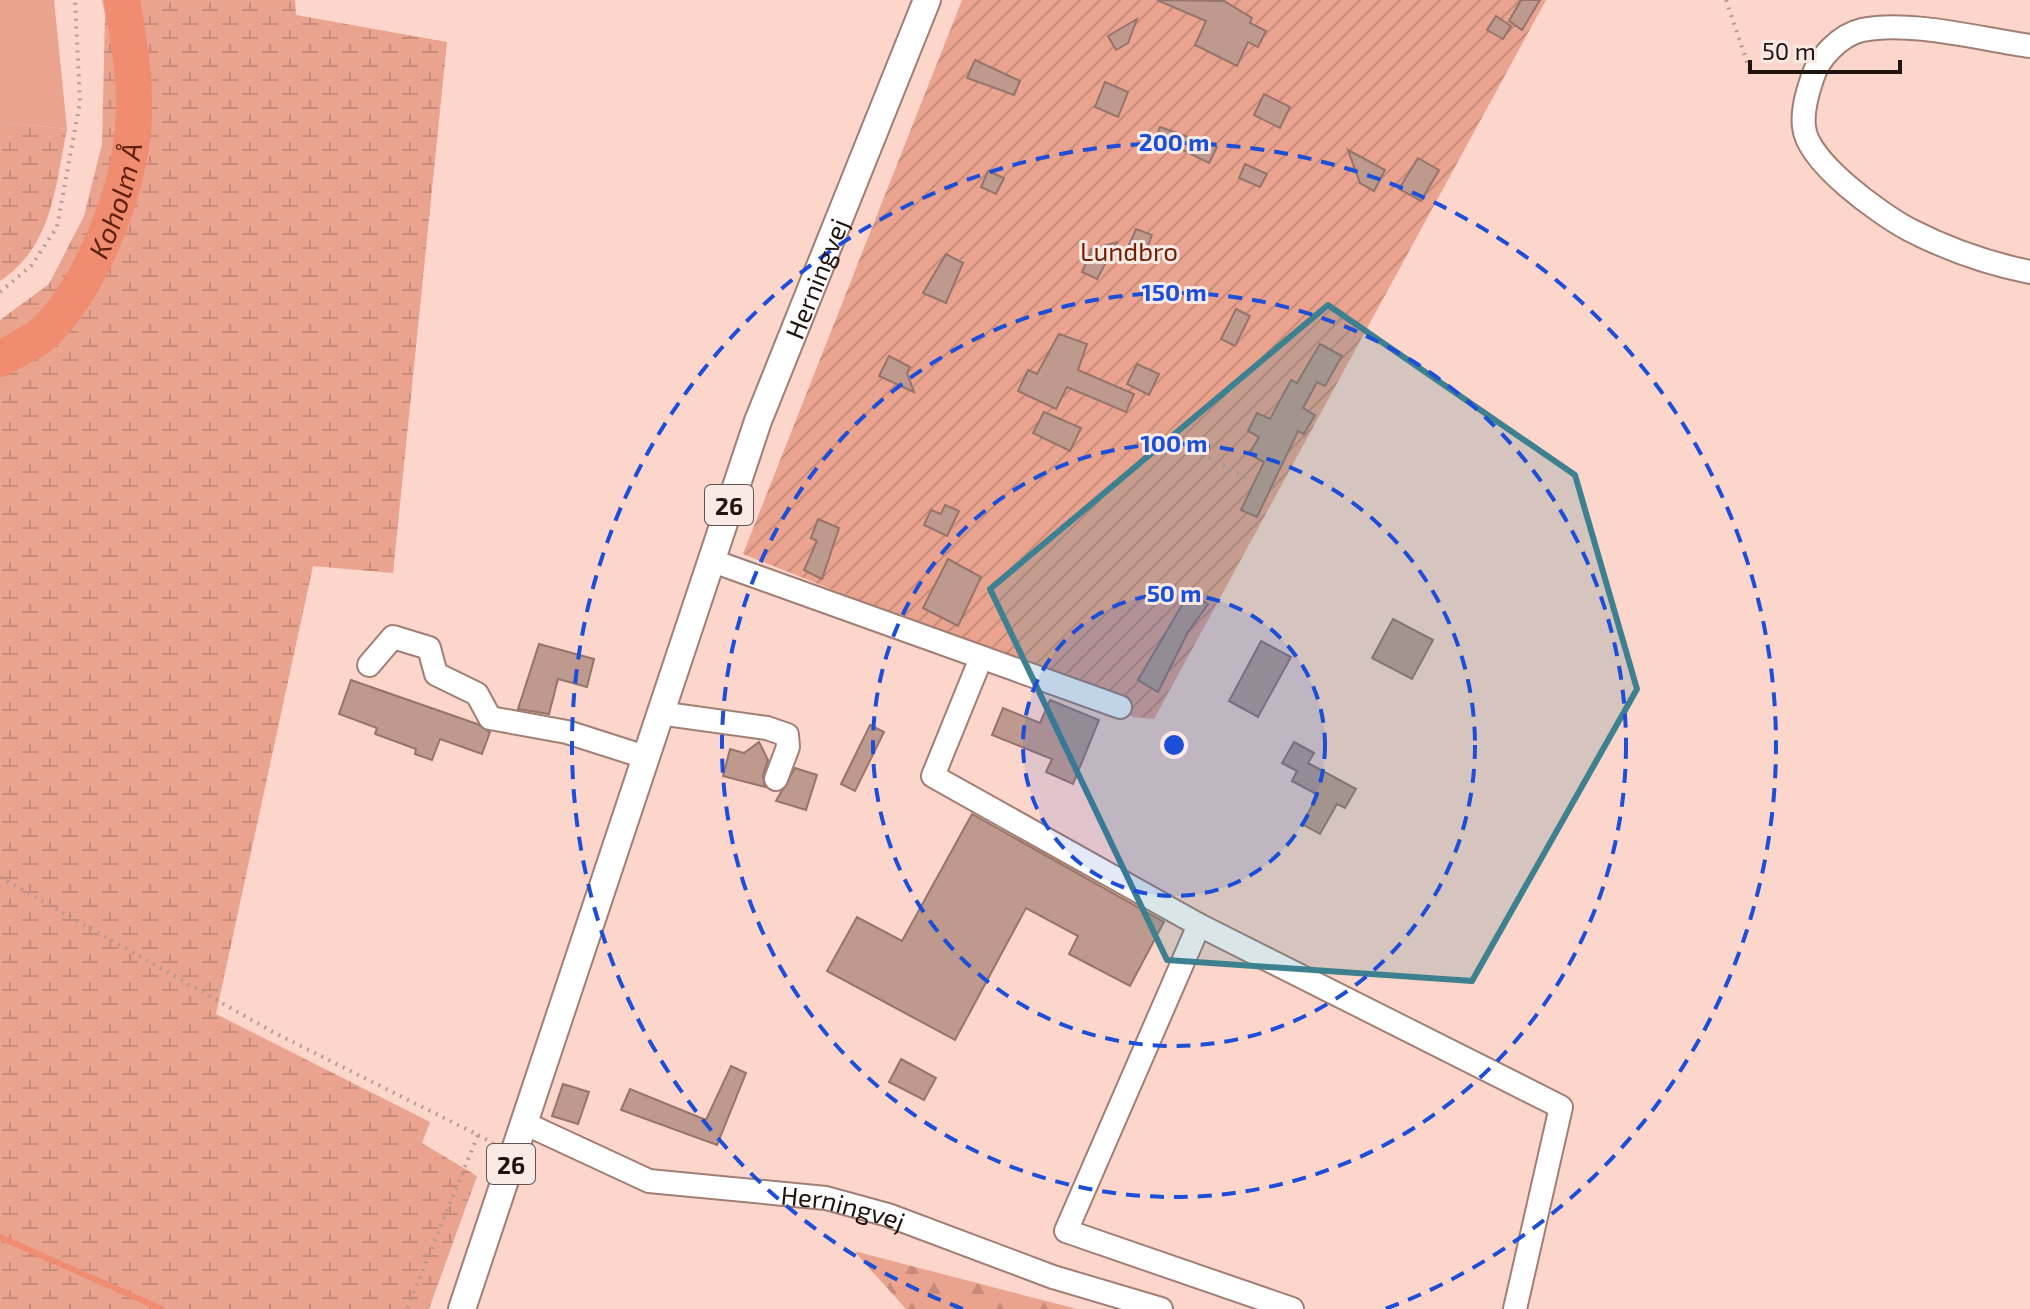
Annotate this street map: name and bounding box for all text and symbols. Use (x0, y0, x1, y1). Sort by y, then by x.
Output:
scale bar (1750, 24, 1900, 74)
text: 50 m (1762, 36, 1816, 65)
text: 200 m (1139, 127, 1209, 156)
water label: Koholm Å (80, 140, 148, 263)
street label: Herningvej (777, 213, 853, 343)
park label: Lundbro (1080, 235, 1178, 266)
text: 150 m (1141, 277, 1207, 306)
text: 100 m (1141, 428, 1207, 457)
road number: 26 (705, 485, 753, 525)
text: 50 m (1147, 578, 1201, 607)
centre of rings (1160, 731, 1188, 759)
road number: 26 (487, 1144, 535, 1184)
street label: Herningvej (780, 1178, 910, 1236)

